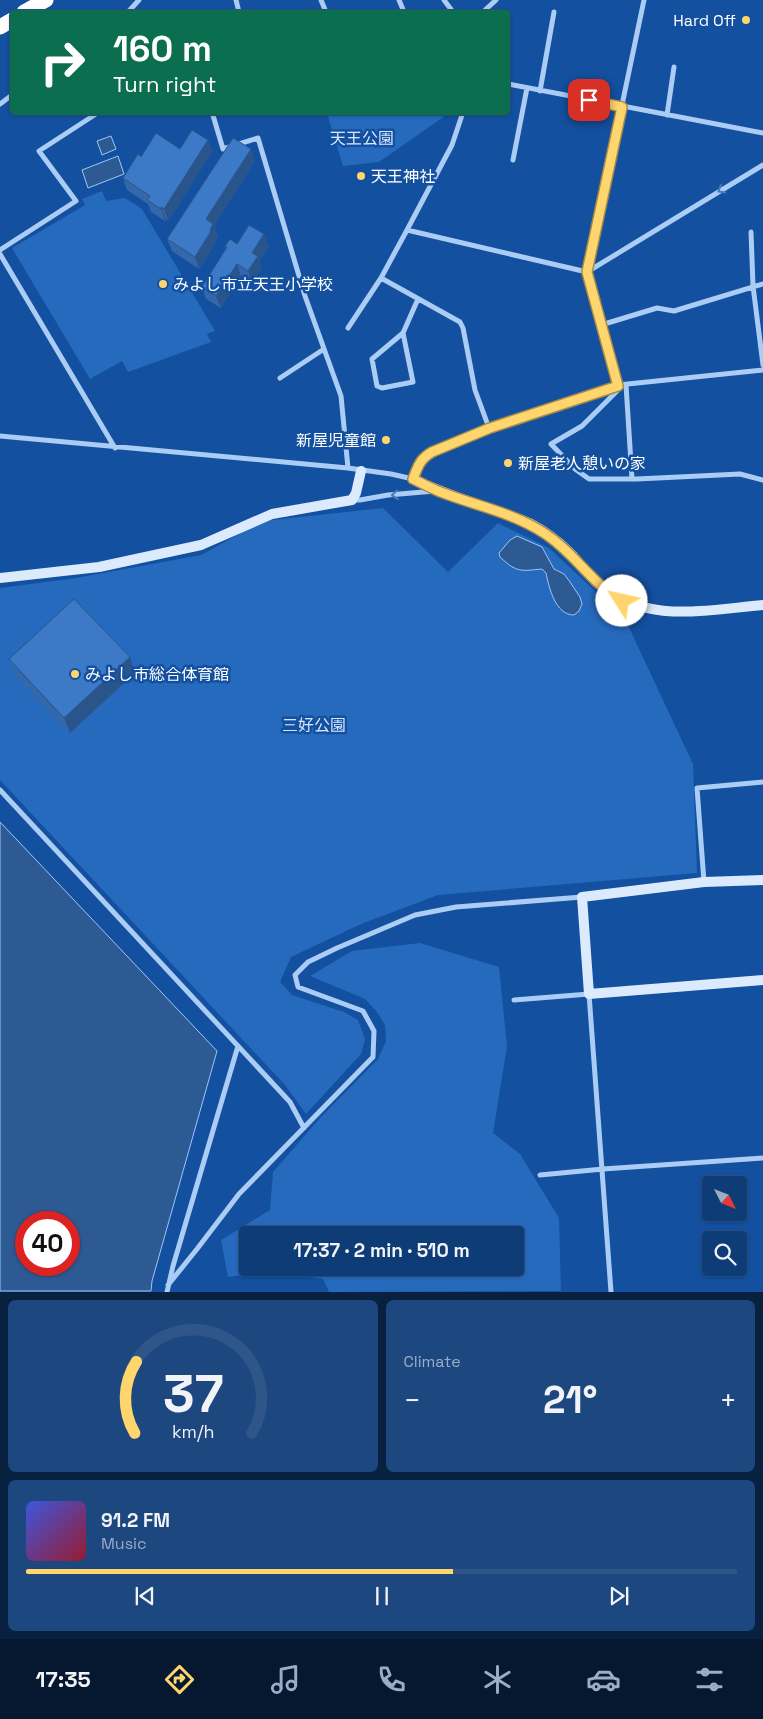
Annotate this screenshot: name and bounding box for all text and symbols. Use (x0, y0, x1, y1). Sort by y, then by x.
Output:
place label: Hard Off (673, 10, 736, 31)
marker: Hard Off (740, 14, 752, 26)
text: 160 m (113, 27, 212, 71)
icon: right (30, 30, 95, 95)
text: Turn right (113, 70, 216, 98)
pin (568, 79, 610, 121)
icon: arrive (575, 86, 603, 114)
park label: 天王公園 (330, 128, 394, 149)
place label: 天王神社 (371, 166, 435, 187)
marker: 天王神社 (355, 170, 367, 182)
one-way arrow (718, 184, 727, 194)
place label: みよし市立天王小学校 (173, 274, 333, 295)
marker: みよし市立天王小学校 (157, 278, 169, 290)
place label: 新屋児童館 (296, 430, 376, 451)
marker: 新屋児童館 (380, 434, 392, 446)
place label: 新屋老人憩いの家 (518, 453, 646, 474)
marker: 新屋老人憩いの家 (502, 457, 514, 469)
one-way arrow (390, 489, 398, 500)
position arrow (595, 574, 647, 626)
place label: みよし市総合体育館 (85, 664, 229, 685)
marker: みよし市総合体育館 (69, 668, 81, 680)
park label: 三好公園 (282, 715, 346, 736)
north arrow (702, 1176, 748, 1221)
map controls (702, 1176, 747, 1276)
speed limit sign: 40 (15, 1211, 80, 1276)
button: search (702, 1231, 747, 1276)
text: 17:37 · 2 min · 510 m (293, 1238, 470, 1263)
text: Climate (404, 1351, 461, 1372)
text: 37 (163, 1361, 223, 1427)
text: 21° (543, 1376, 598, 1424)
text: − (404, 1382, 421, 1418)
text: + (720, 1382, 737, 1418)
text: km/h (171, 1420, 214, 1443)
text: 91.2 FM (101, 1508, 170, 1533)
text: Music (101, 1533, 147, 1554)
icon: previous (131, 1582, 159, 1610)
icon: pause (368, 1582, 396, 1610)
icon: next (605, 1582, 633, 1610)
icon: directions (162, 1662, 197, 1697)
icon: music (268, 1662, 303, 1697)
icon: phone (374, 1662, 409, 1697)
icon: climate (480, 1662, 515, 1697)
icon: car (586, 1662, 621, 1697)
icon: filters (692, 1662, 727, 1697)
text: 17:35 (36, 1665, 91, 1693)

